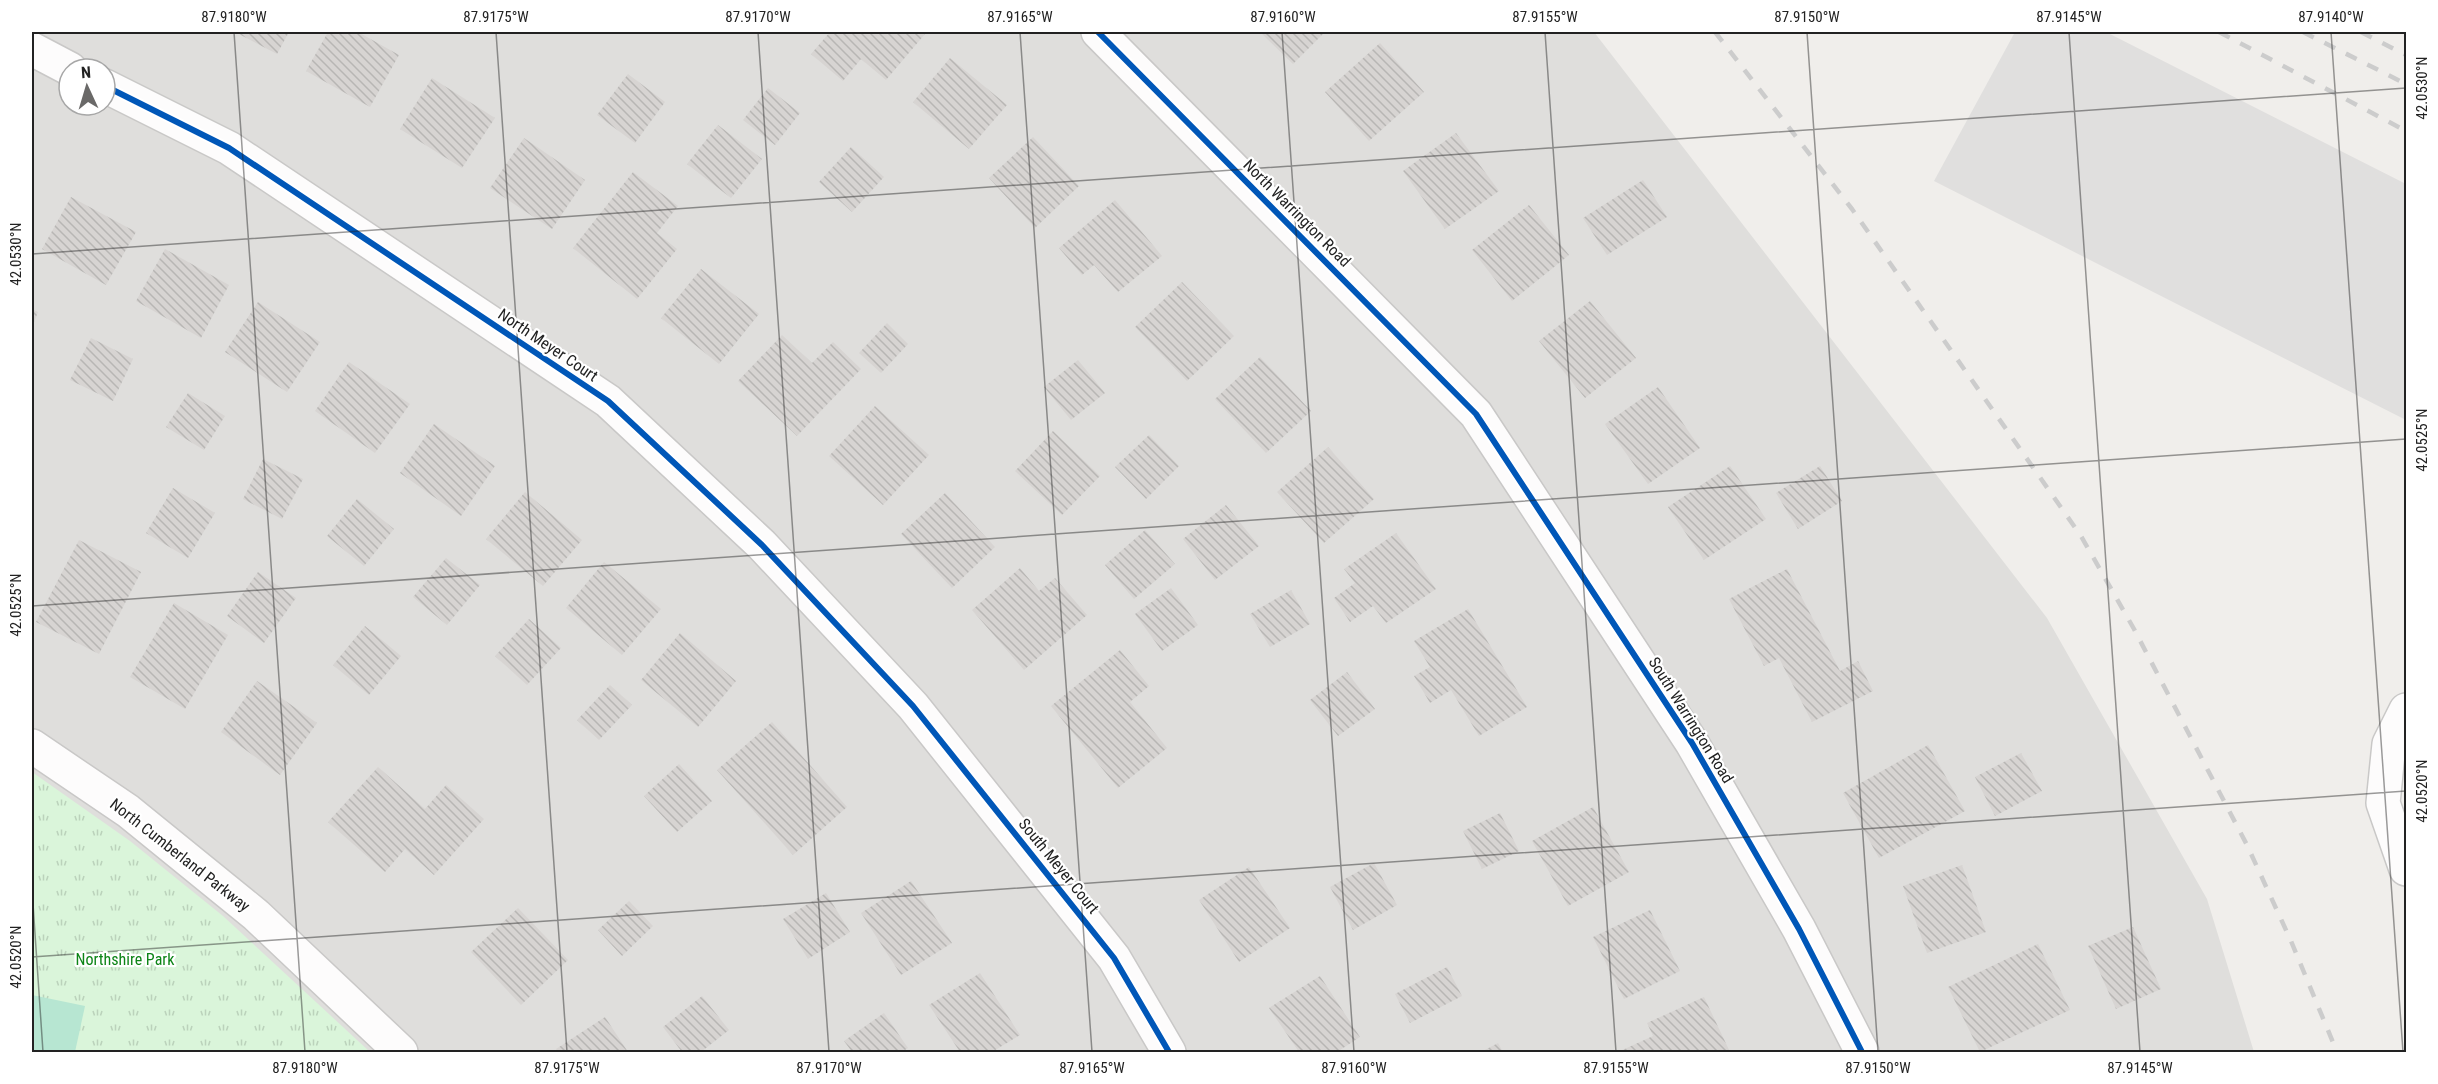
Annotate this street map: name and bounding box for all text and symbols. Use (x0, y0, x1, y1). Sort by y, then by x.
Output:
text: 87.9180°W (201, 8, 267, 26)
text: 87.9175°W (463, 8, 529, 26)
text: 87.9170°W (725, 8, 791, 26)
text: 87.9165°W (987, 8, 1053, 26)
text: 87.9160°W (1250, 8, 1316, 26)
text: 87.9155°W (1512, 8, 1578, 26)
text: 87.9150°W (1774, 8, 1840, 26)
text: 87.9145°W (2036, 8, 2102, 26)
text: 87.9140°W (2298, 8, 2364, 26)
text: 42.0530°N (2413, 56, 2431, 120)
north arrow (57, 57, 117, 117)
text: N (80, 63, 92, 82)
street label: North Warrington Road (1239, 155, 1355, 271)
text: 42.0530°N (7, 222, 25, 286)
street label: North Meyer Court (494, 305, 602, 386)
text: 42.0525°N (2413, 408, 2431, 472)
text: 42.0525°N (7, 573, 25, 637)
street label: South Warrington Road (1645, 653, 1737, 787)
text: 42.0520°N (2413, 759, 2431, 823)
street label: North Cumberland Parkway (106, 794, 254, 916)
street label: South Meyer Court (1015, 815, 1103, 918)
text: 42.0520°N (7, 925, 25, 989)
park label: Northshire Park (76, 950, 175, 969)
text: 87.9180°W (272, 1059, 338, 1077)
text: 87.9175°W (534, 1059, 600, 1077)
text: 87.9170°W (796, 1059, 862, 1077)
text: 87.9165°W (1059, 1059, 1125, 1077)
text: 87.9160°W (1321, 1059, 1387, 1077)
text: 87.9155°W (1583, 1059, 1649, 1077)
text: 87.9150°W (1845, 1059, 1911, 1077)
text: 87.9145°W (2107, 1059, 2173, 1077)

